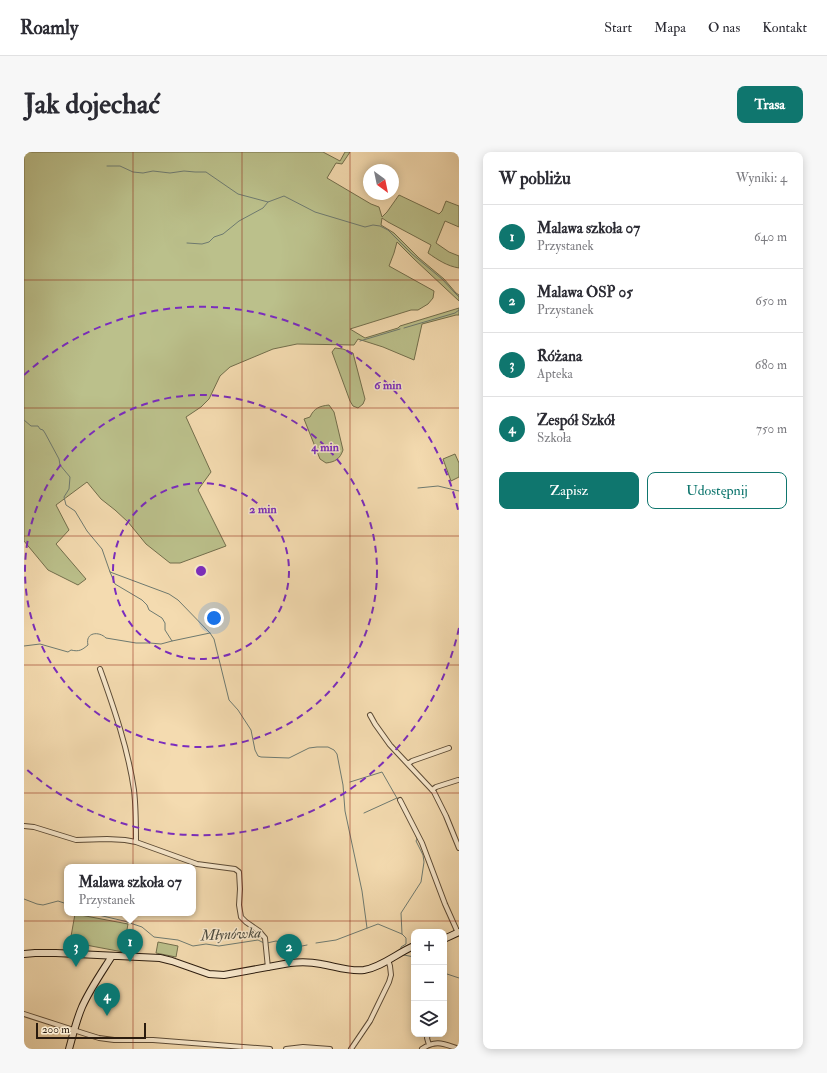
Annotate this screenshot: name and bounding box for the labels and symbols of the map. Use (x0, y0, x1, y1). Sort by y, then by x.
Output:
north arrow (363, 164, 399, 200)
text: 6 min (374, 378, 402, 393)
text: 4 min (310, 440, 340, 455)
text: 2 min (249, 502, 277, 517)
centre of rings (194, 564, 208, 578)
your location (204, 608, 224, 628)
water label: Młynówka (199, 923, 262, 946)
pin: 1 (117, 929, 143, 962)
pin: 3 (63, 934, 89, 967)
pin: 2 (276, 934, 302, 967)
pin: 4 (94, 983, 120, 1016)
scale bar (36, 1021, 146, 1040)

